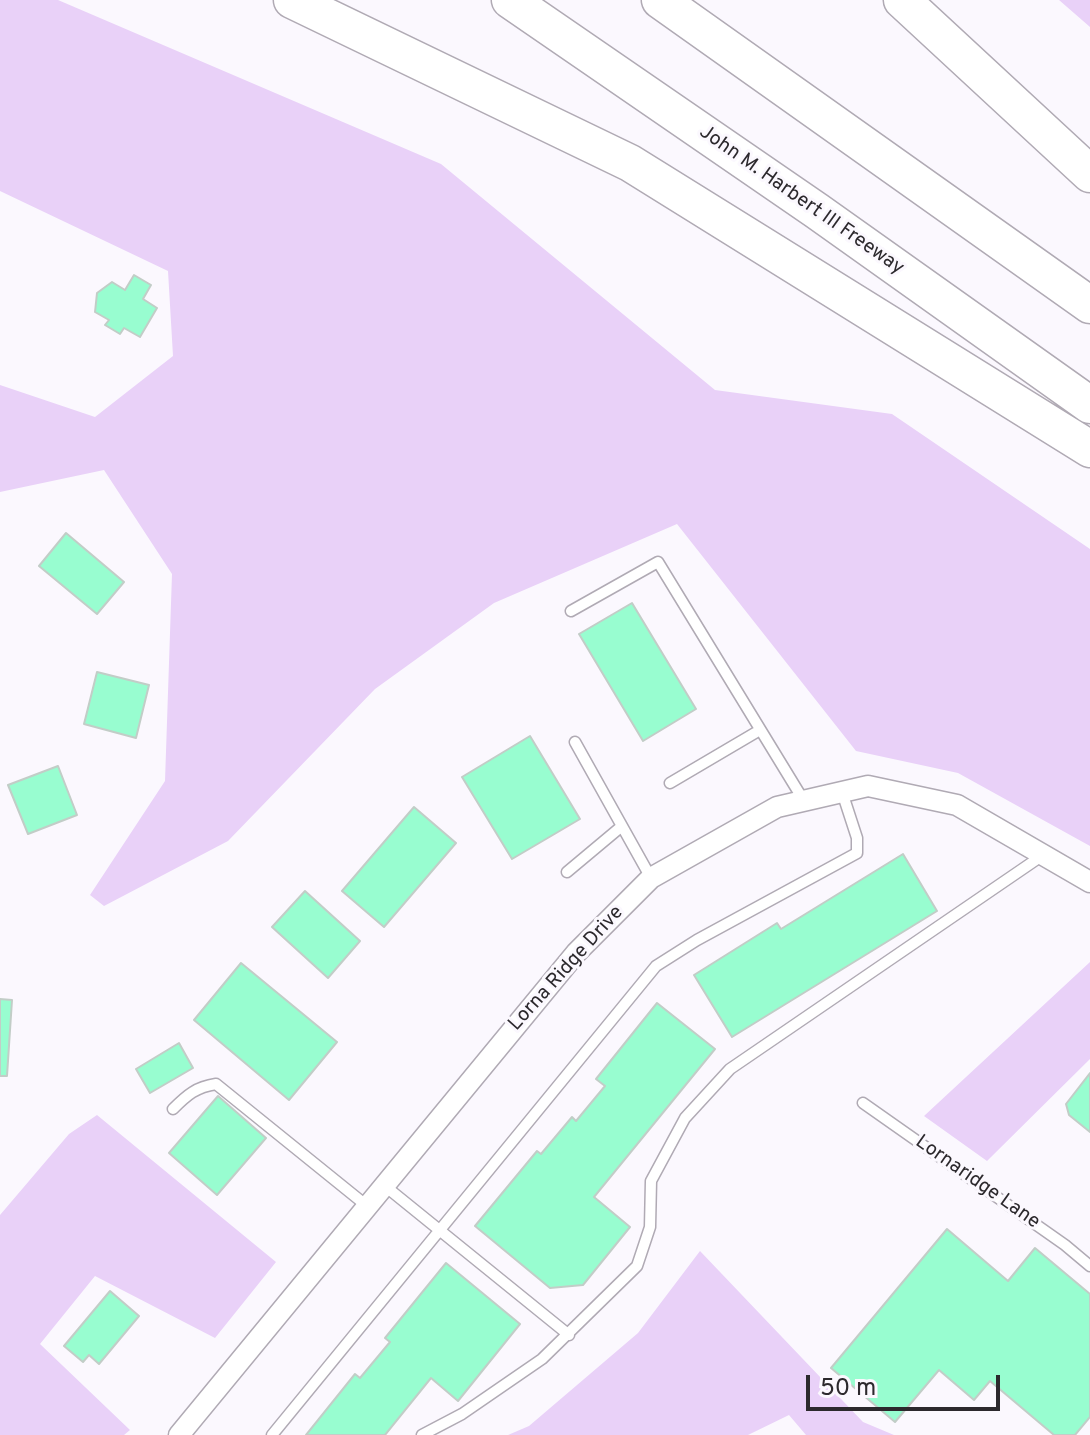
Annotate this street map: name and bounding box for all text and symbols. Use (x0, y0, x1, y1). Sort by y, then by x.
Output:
street label: John M. Harbert III Freeway (694, 121, 908, 281)
street label: Lorna Ridge Drive (505, 901, 629, 1037)
street label: Lornaridge Lane (910, 1131, 1044, 1235)
scale bar (810, 1359, 1004, 1409)
text: 50 m (820, 1374, 876, 1404)

